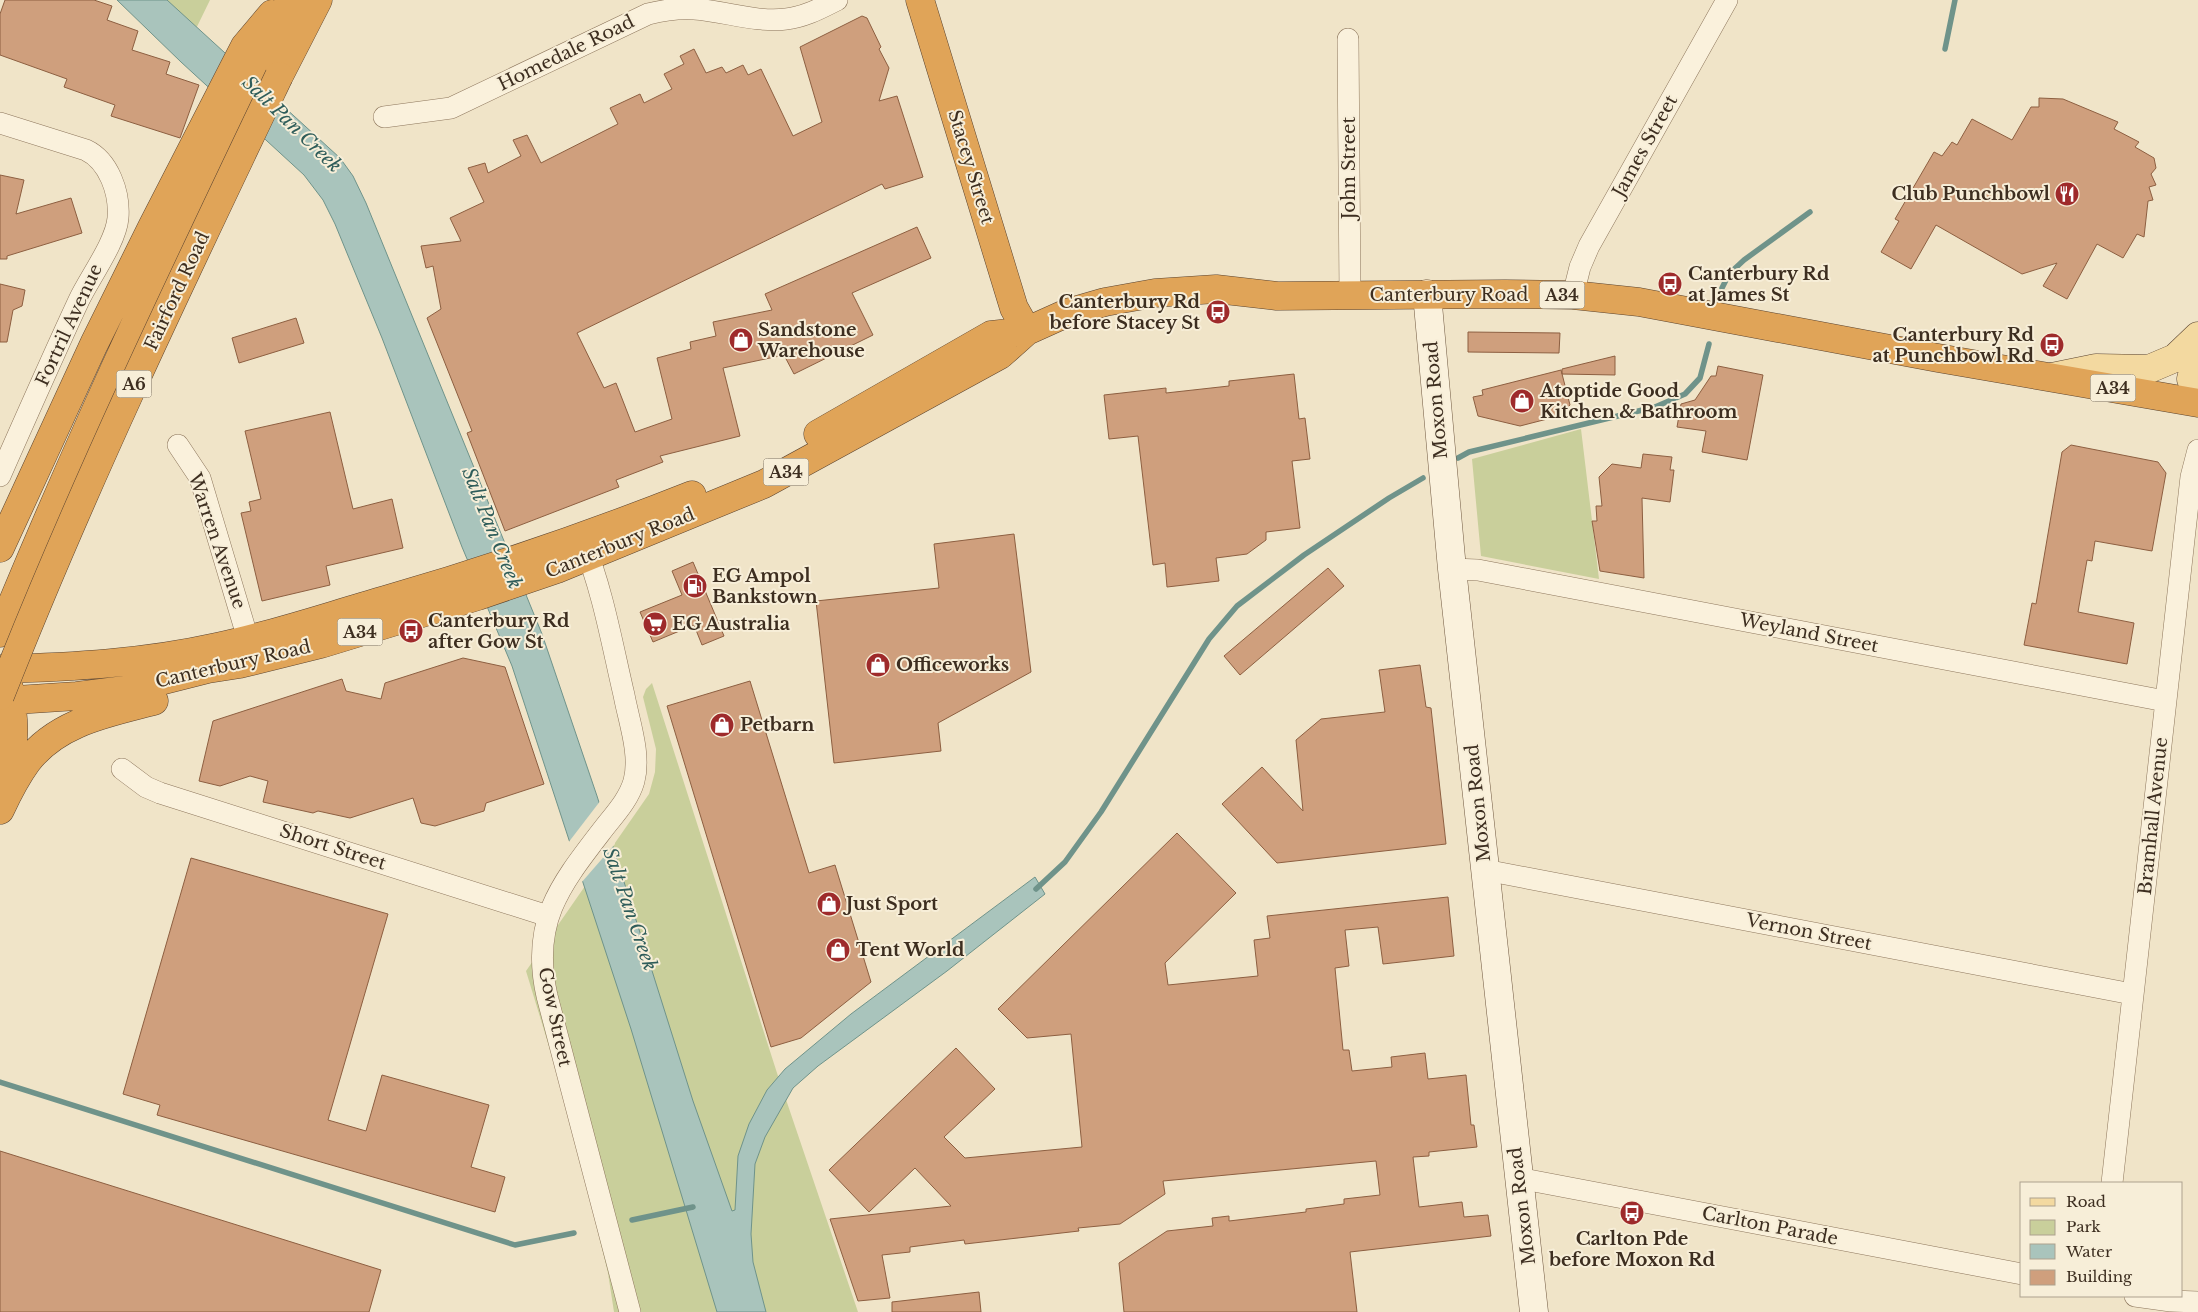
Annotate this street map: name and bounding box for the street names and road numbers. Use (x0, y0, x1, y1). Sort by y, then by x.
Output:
street label: Homedale Road (494, 10, 638, 96)
street label: James Street (1607, 91, 1682, 203)
street label: Stacey Street (943, 107, 999, 227)
street label: John Street (1338, 117, 1360, 221)
street label: Fairford Road (140, 228, 214, 354)
street label: Fortril Avenue (31, 261, 107, 389)
road number: A34 (1540, 282, 1584, 308)
street label: Canterbury Road (1370, 284, 1528, 306)
street label: Moxon Road (1420, 340, 1452, 460)
road number: A6 (116, 370, 152, 398)
road number: A34 (2090, 374, 2136, 402)
road number: A34 (764, 458, 808, 486)
street label: Warren Avenue (183, 469, 251, 612)
street label: Canterbury Road (542, 503, 698, 583)
street label: Weyland Street (1737, 609, 1880, 657)
road number: A34 (338, 618, 382, 646)
street label: Canterbury Road (153, 635, 313, 693)
street label: Bramhall Avenue (2134, 736, 2172, 896)
street label: Moxon Road (1461, 743, 1495, 863)
street label: Short Street (277, 819, 389, 875)
street label: Vernon Street (1743, 909, 1874, 955)
street label: Gow Street (534, 965, 576, 1069)
street label: Moxon Road (1504, 1146, 1540, 1266)
street label: Carlton Parade (1700, 1202, 1840, 1250)

